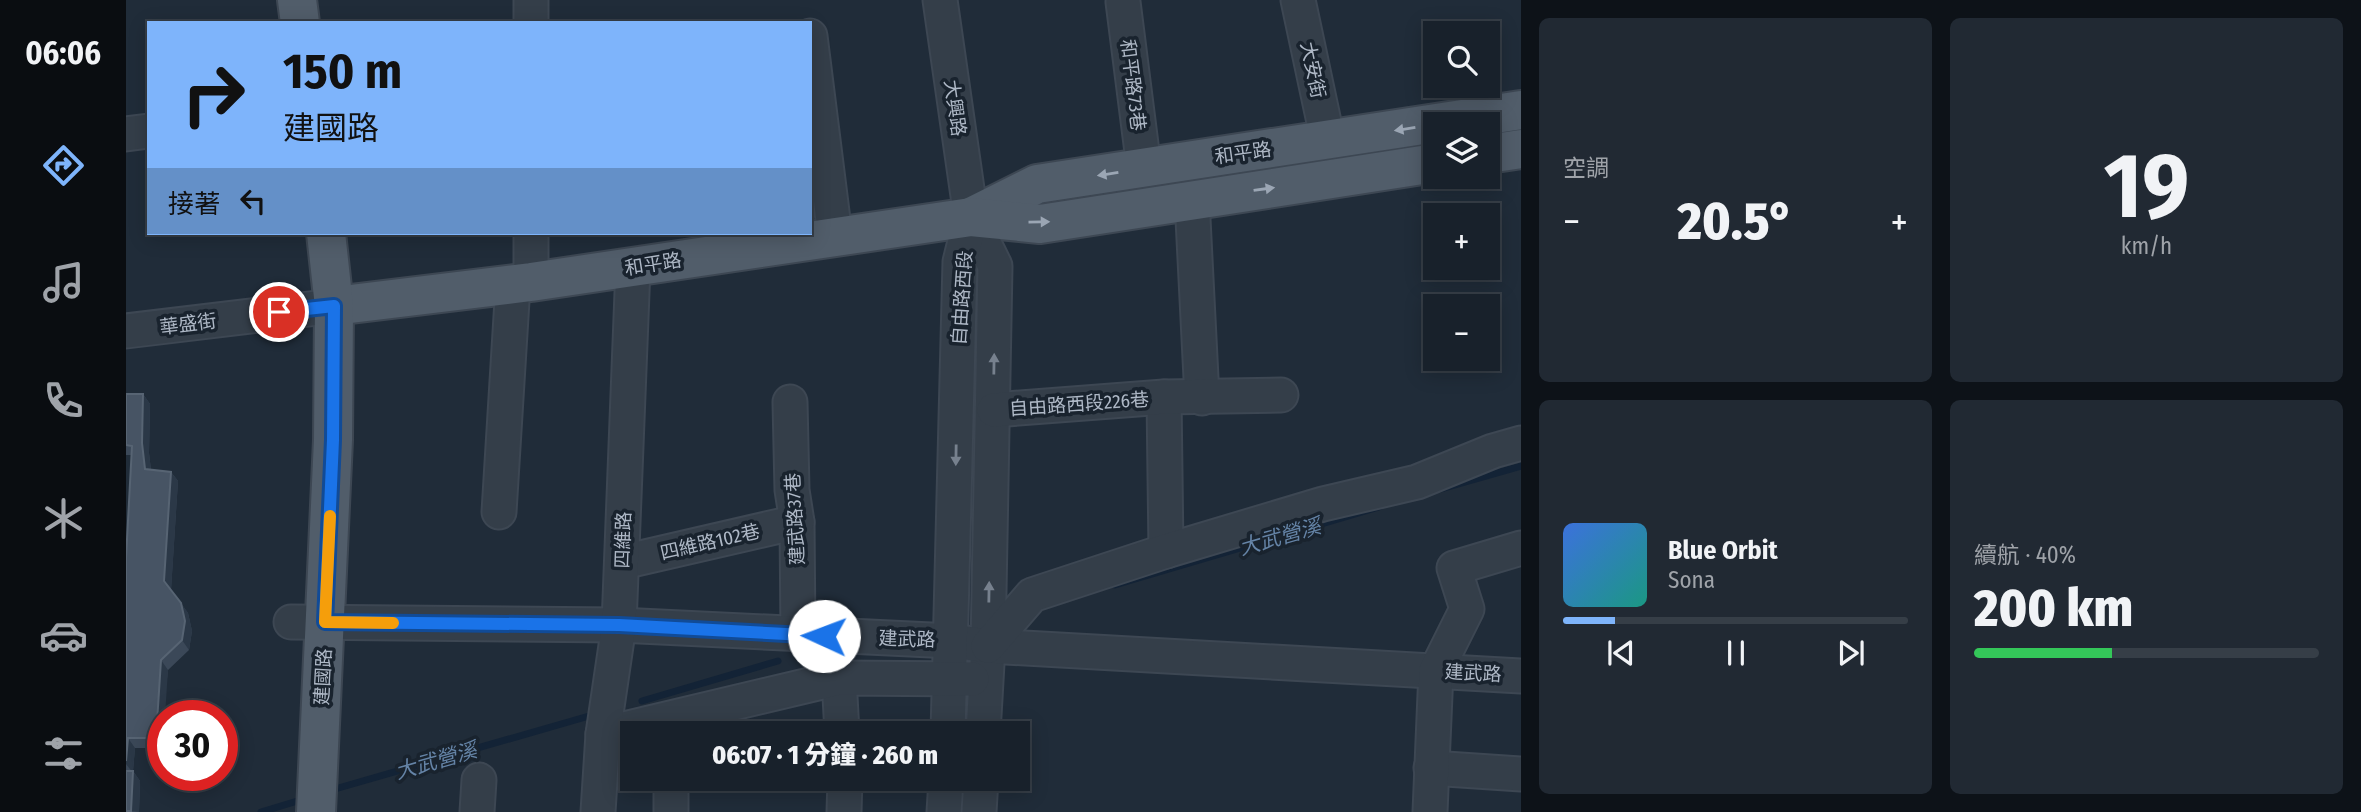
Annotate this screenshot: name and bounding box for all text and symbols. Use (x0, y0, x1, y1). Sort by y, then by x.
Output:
map controls (1423, 21, 1500, 371)
button: search (1423, 21, 1500, 98)
text: 06:06 (25, 34, 101, 72)
street label: 和平路73巷 (1116, 38, 1150, 132)
street label: 大安街 (1296, 40, 1330, 100)
text: 150 m (283, 42, 402, 101)
icon: right (168, 49, 259, 140)
street label: 大興路 (940, 78, 970, 138)
text: 建國路 (283, 109, 379, 147)
button: layers (1423, 112, 1500, 189)
one-way arrow (1394, 123, 1416, 134)
text: 19 (2104, 132, 2189, 241)
street label: 和平路 (1213, 138, 1273, 168)
icon: directions (39, 141, 88, 190)
text: 空調 (1563, 154, 1609, 182)
one-way arrow (1096, 168, 1118, 179)
icon: left (234, 182, 272, 220)
one-way arrow (1253, 183, 1275, 194)
text: 接著 (168, 189, 220, 220)
text: 20.5° (1678, 190, 1793, 253)
text: − (1563, 199, 1580, 245)
text: + (1891, 199, 1908, 245)
button: + (1423, 203, 1500, 280)
one-way arrow (1028, 217, 1050, 228)
text: km/h (2121, 232, 2172, 260)
street label: 和平路 (623, 248, 683, 280)
street label: 自由路西段 (947, 250, 977, 346)
icon: music (39, 258, 88, 307)
pin (249, 282, 309, 342)
icon: arrive (260, 293, 298, 331)
button: − (1423, 294, 1500, 371)
street label: 華盛街 (158, 309, 218, 339)
one-way arrow (988, 353, 1000, 375)
icon: phone (39, 376, 88, 425)
street label: 自由路西段226巷 (1008, 388, 1150, 420)
one-way arrow (950, 445, 962, 467)
street label: 建武路37巷 (781, 472, 809, 566)
icon: climate (39, 494, 88, 543)
street label: 四維路 (611, 511, 635, 569)
water label: 大武營溪 (1236, 512, 1327, 561)
street label: 四維路102巷 (658, 519, 762, 565)
text: Blue Orbit (1668, 535, 1778, 566)
text: 續航 · 40% (1974, 541, 2076, 569)
text: Sona (1668, 566, 1715, 594)
text: 200 km (1974, 577, 2133, 640)
one-way arrow (984, 580, 995, 602)
position arrow (787, 599, 861, 673)
icon: car (39, 611, 88, 660)
street label: 建武路 (878, 627, 936, 651)
icon: previous (1602, 634, 1640, 672)
icon: pause (1717, 634, 1755, 672)
icon: next (1832, 634, 1870, 672)
street label: 建國路 (310, 648, 336, 706)
street label: 建武路 (1444, 660, 1502, 686)
speed limit sign: 30 (147, 700, 238, 791)
icon: filters (39, 729, 88, 778)
water label: 大武營溪 (392, 736, 483, 785)
text: 06:07 · 1 分鐘 · 260 m (712, 740, 938, 771)

